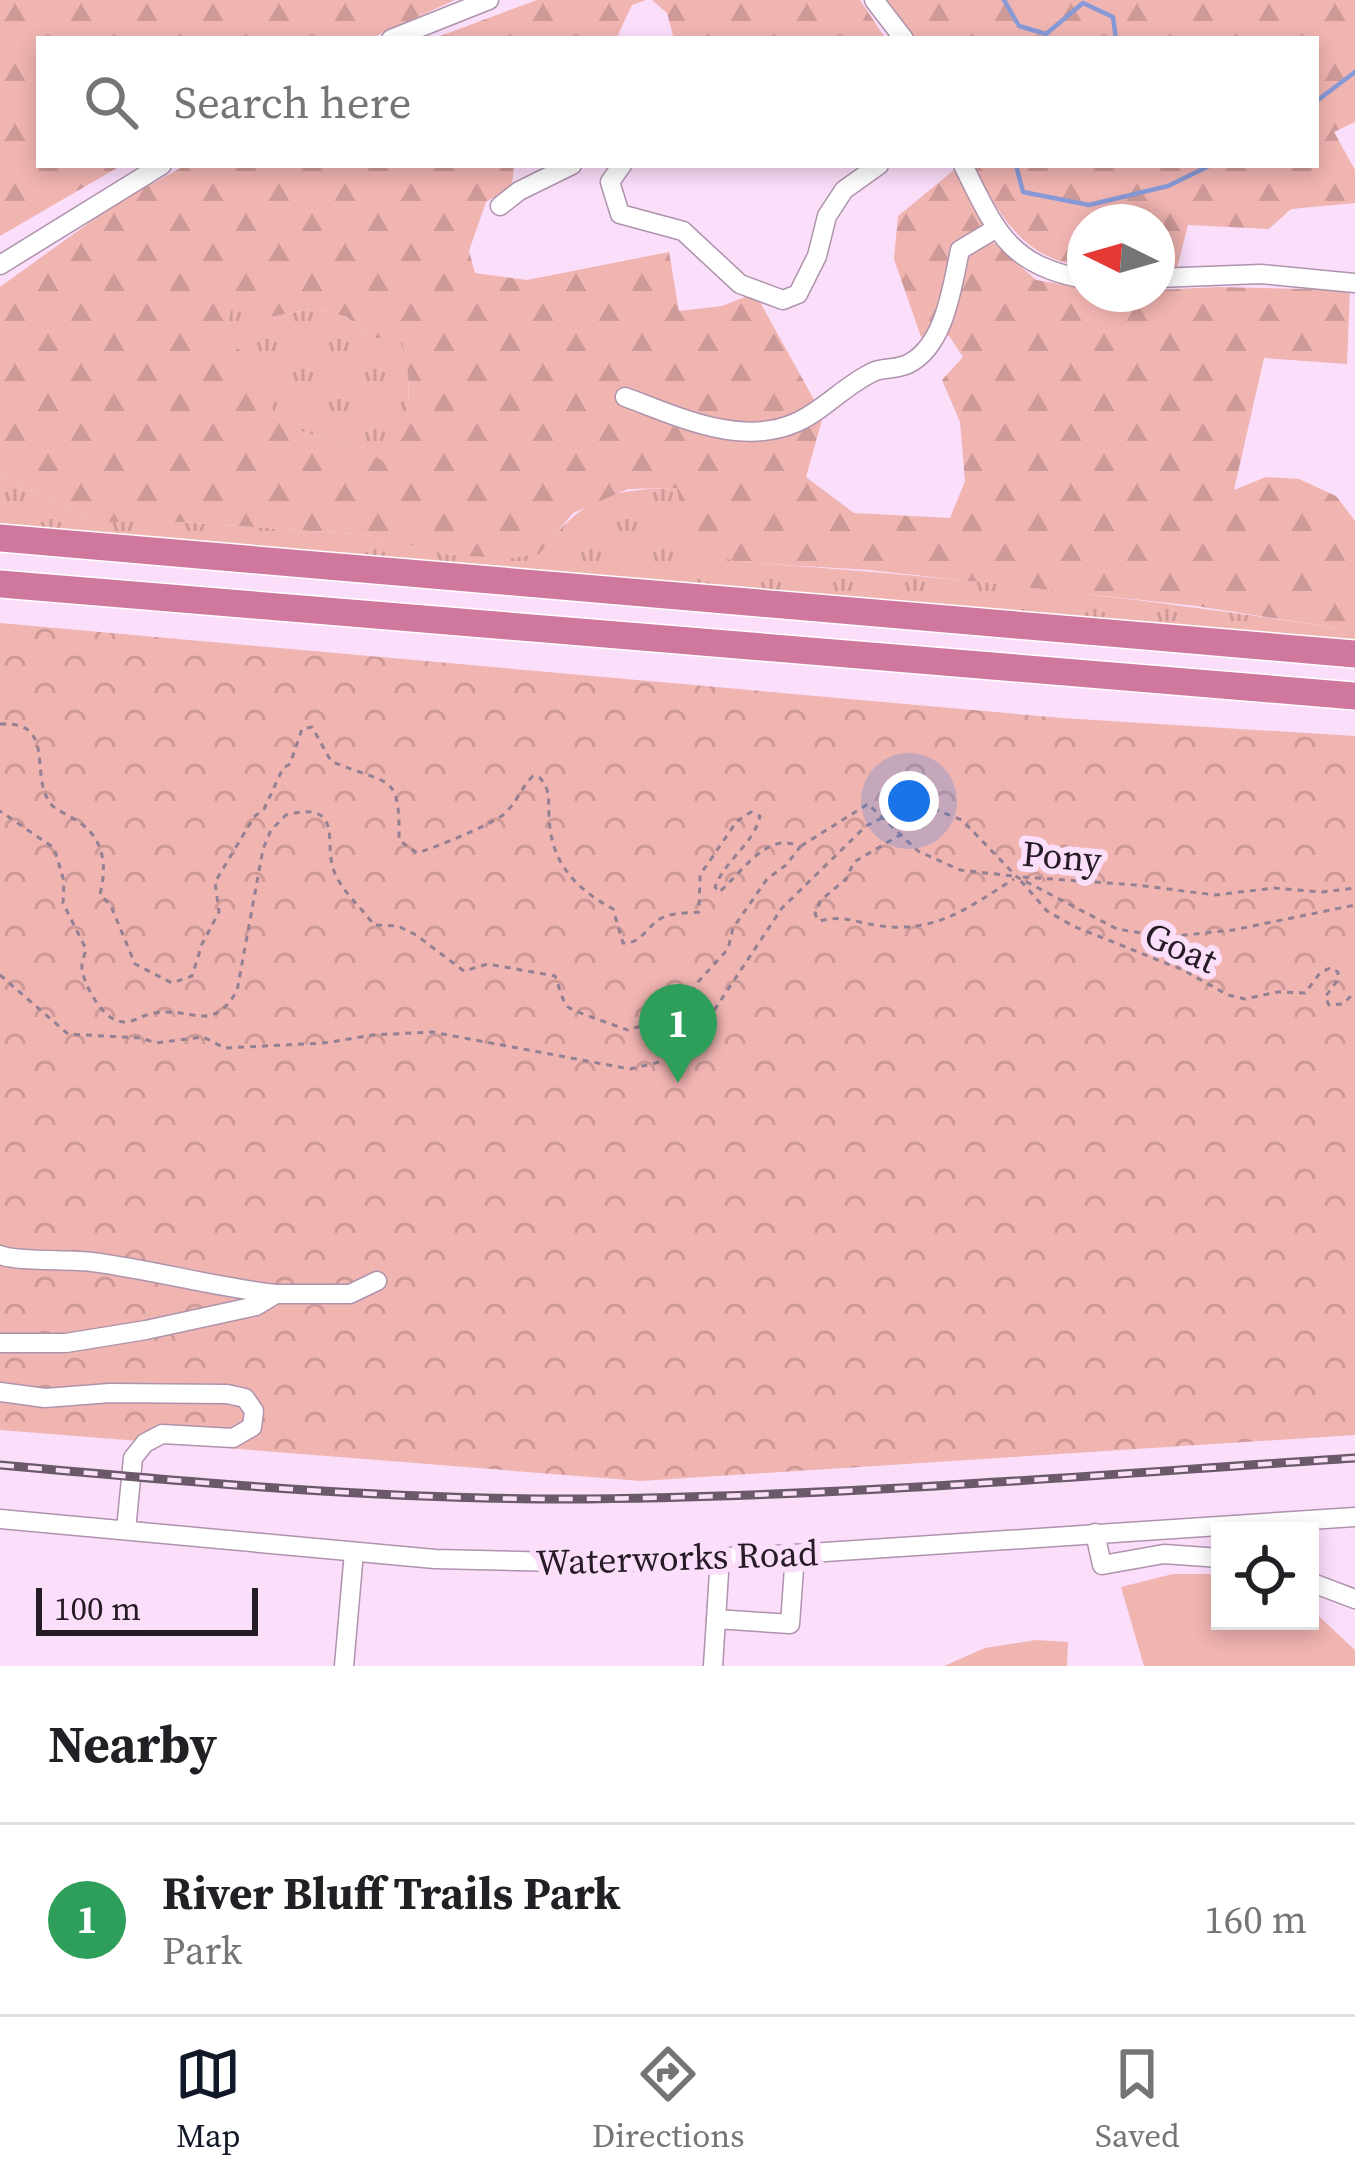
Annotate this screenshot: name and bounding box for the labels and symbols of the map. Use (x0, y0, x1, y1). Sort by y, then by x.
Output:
north arrow (1067, 204, 1175, 312)
your location (879, 771, 939, 831)
street label: Pony (1020, 829, 1104, 884)
street label: Goat (1137, 910, 1225, 985)
pin: 1 (639, 984, 717, 1083)
street label: Waterworks Road (535, 1528, 819, 1587)
scale bar (36, 1582, 258, 1635)

